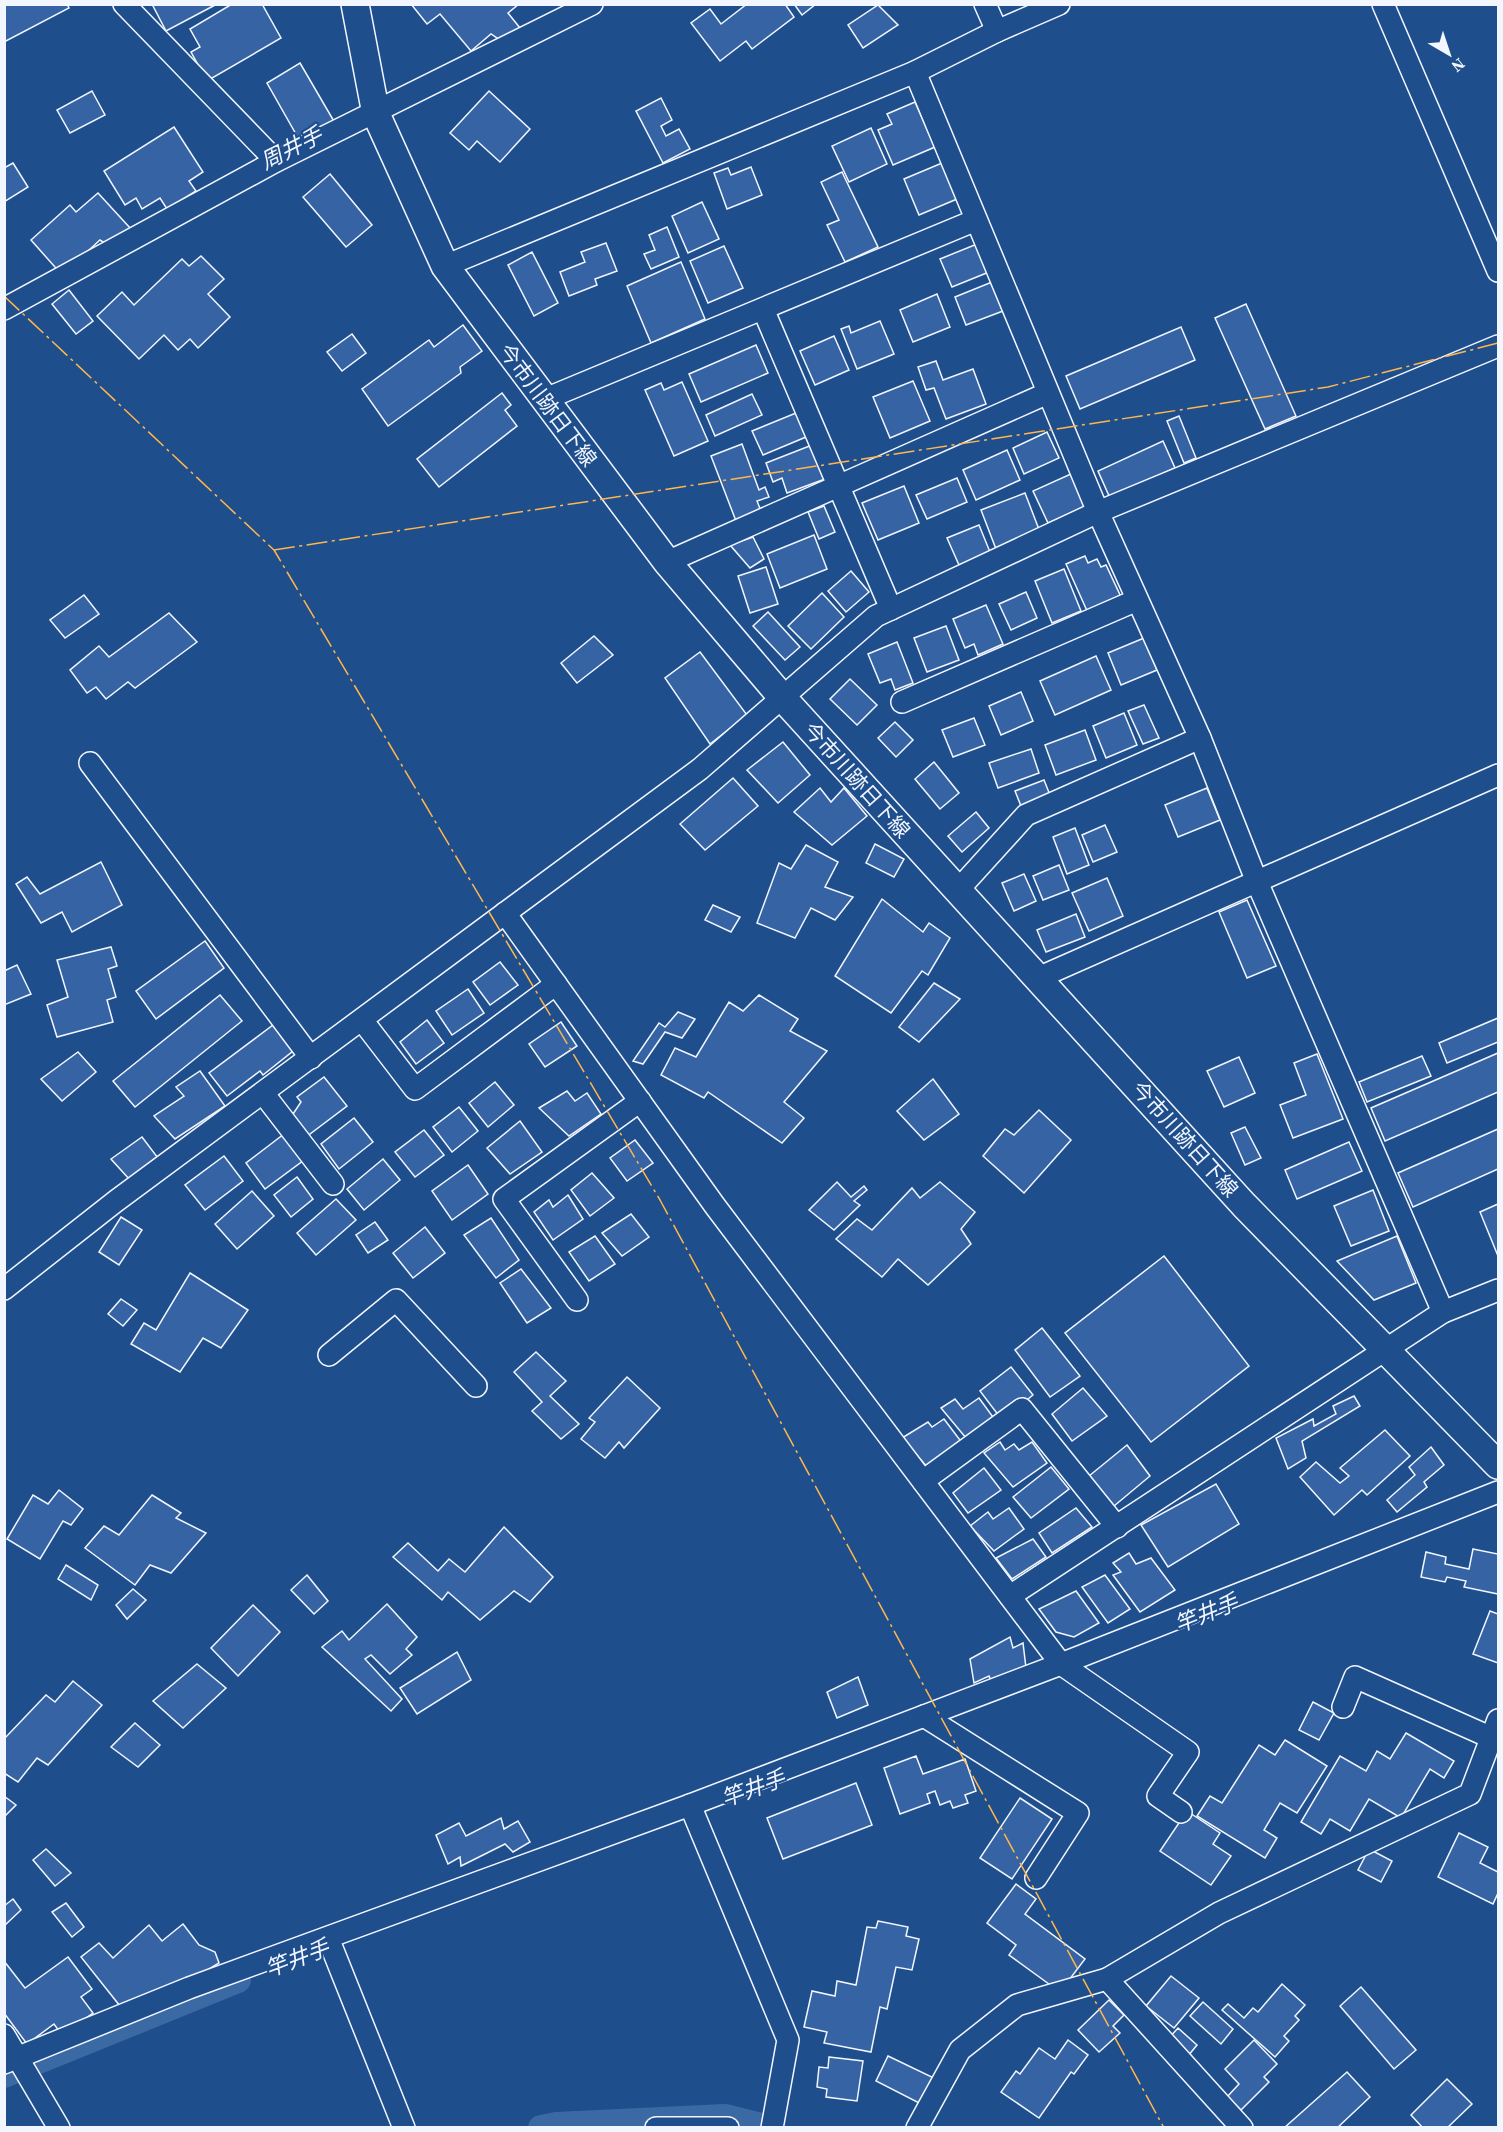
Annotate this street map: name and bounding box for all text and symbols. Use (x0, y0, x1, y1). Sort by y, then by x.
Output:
north arrow (1419, 24, 1479, 84)
text: N (1447, 53, 1470, 78)
water label: 周井手 (255, 119, 329, 176)
street label: 今市川跡日下線 (492, 338, 604, 472)
street label: 今市川跡日下線 (797, 716, 917, 844)
street label: 今市川跡日下線 (1125, 1075, 1245, 1203)
water label: 竿井手 (1170, 1586, 1244, 1639)
water label: 竿井手 (717, 1762, 791, 1813)
water label: 竿井手 (261, 1931, 335, 1984)

